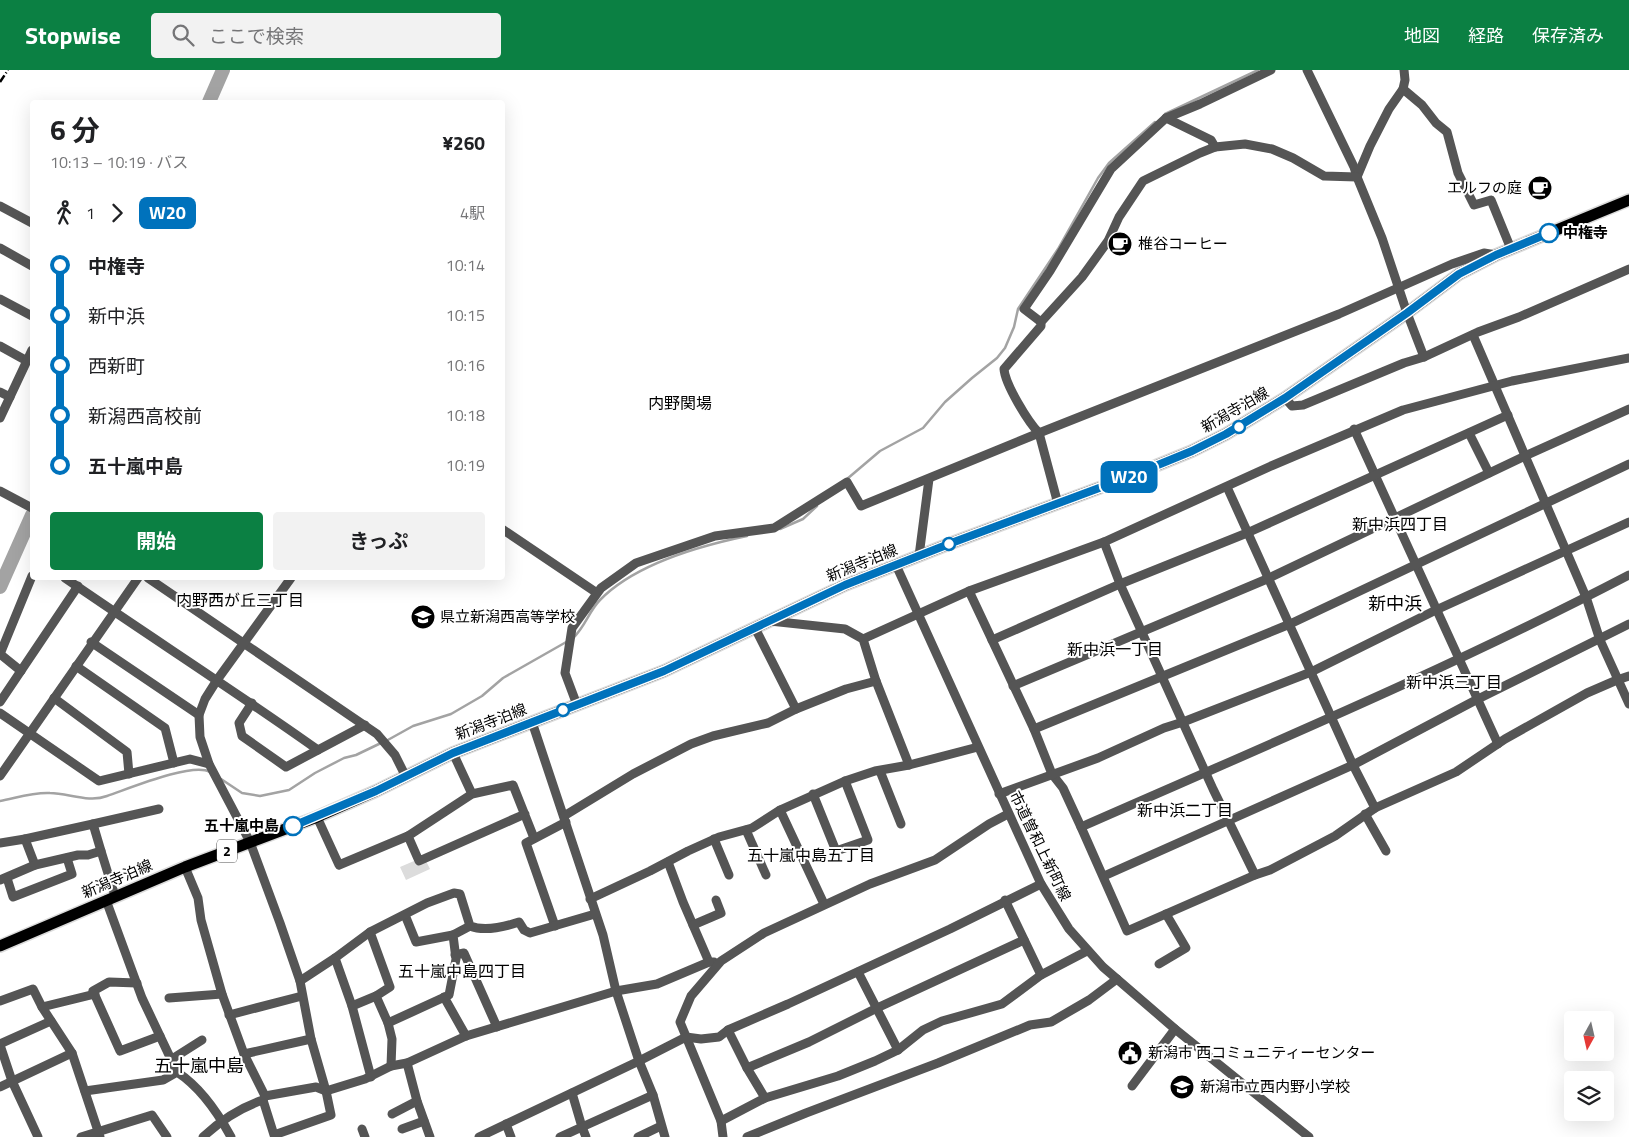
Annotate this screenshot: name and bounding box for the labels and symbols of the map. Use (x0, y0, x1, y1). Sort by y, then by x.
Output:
cafe icon: エルフの庭 (1527, 175, 1553, 201)
place label: エルフの庭 (1447, 176, 1522, 199)
place label: 中権寺 (1563, 221, 1608, 244)
marker: 中権寺 (1539, 223, 1559, 243)
cafe icon: 椎谷コーヒー (1107, 231, 1133, 257)
place label: 椎谷コーヒー (1138, 232, 1228, 255)
street label: 新潟寺泊線 (1197, 381, 1273, 438)
district label: 内野関場 (648, 391, 712, 415)
unlabelled marker (1232, 420, 1246, 434)
line badge: W20 (1100, 461, 1158, 493)
district label: 新中浜四丁目 (1352, 512, 1448, 536)
unlabelled marker (942, 537, 956, 551)
street label: 新潟寺泊線 (823, 538, 901, 587)
district label: 内野西が丘三丁目 (176, 588, 304, 612)
district label: 新中浜 (1368, 590, 1422, 617)
school or university icon: 県立新潟西高等学校 (410, 604, 436, 630)
place label: 県立新潟西高等学校 (440, 605, 575, 628)
district label: 新中浜一丁目 (1067, 637, 1163, 661)
district label: 新中浜三丁目 (1406, 670, 1502, 694)
street label: 新潟寺泊線 (452, 697, 530, 746)
unlabelled marker (556, 703, 570, 717)
street label: 市道曽和上新町線 (1004, 787, 1077, 905)
district label: 新中浜二丁目 (1137, 798, 1233, 822)
place label: 五十嵐中島 (204, 814, 279, 837)
marker: 五十嵐中島 (283, 816, 303, 836)
road number: 2 (217, 839, 237, 862)
district label: 五十嵐中島五丁目 (747, 843, 875, 867)
street label: 新潟寺泊線 (78, 853, 156, 904)
district label: 五十嵐中島四丁目 (398, 959, 526, 983)
north arrow (1564, 1011, 1614, 1061)
public building icon: 新潟市 西コミュニティーセンター (1117, 1040, 1143, 1066)
place label: 新潟市 西コミュニティーセンター (1148, 1041, 1375, 1064)
district label: 五十嵐中島 (154, 1052, 244, 1079)
school or university icon: 新潟市立西内野小学校 (1169, 1074, 1195, 1100)
place label: 新潟市立西内野小学校 (1200, 1075, 1350, 1098)

